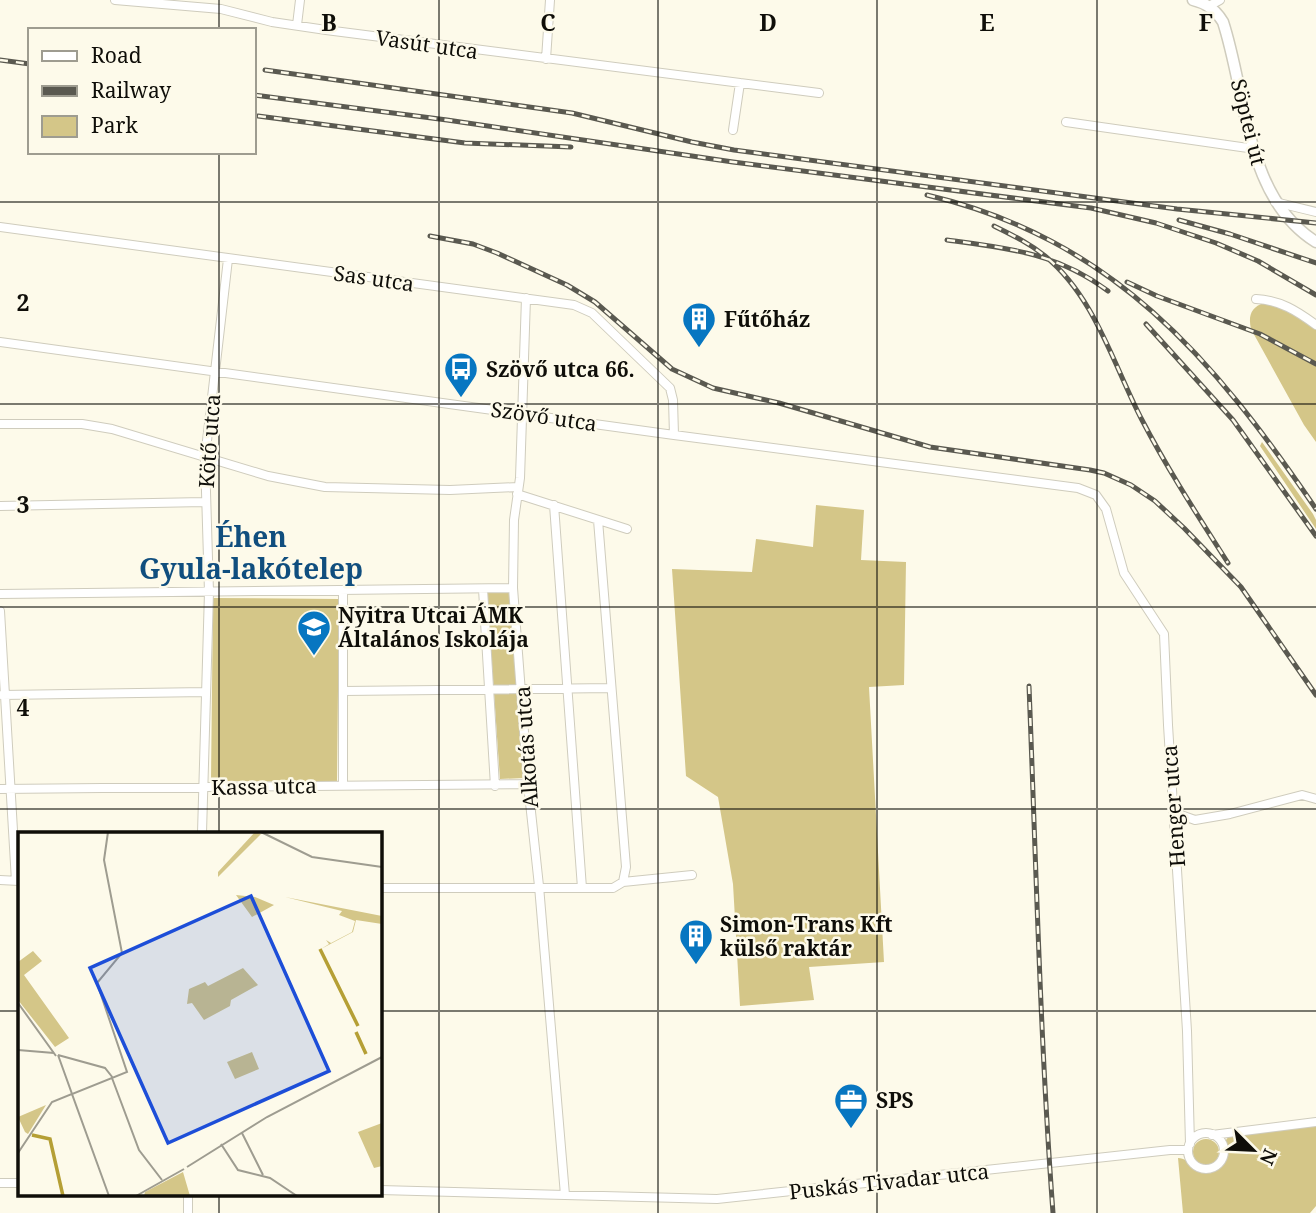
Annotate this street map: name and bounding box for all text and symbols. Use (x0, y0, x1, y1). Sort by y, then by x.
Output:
text: B (321, 6, 337, 38)
text: C (540, 6, 556, 38)
text: D (759, 6, 777, 38)
text: E (979, 6, 995, 38)
text: F (1199, 6, 1213, 38)
street label: Vasút utca (374, 23, 480, 65)
legend (28, 28, 256, 154)
text: Road (91, 41, 142, 69)
text: Railway (91, 76, 171, 104)
street label: Söptei út (1225, 76, 1273, 168)
text: Park (91, 111, 138, 139)
street label: Sas utca (332, 258, 416, 298)
text: 2 (17, 286, 30, 318)
building icon: Fűtőház (680, 300, 718, 349)
place label: Fűtőház (724, 305, 810, 333)
bus stop icon: Szövő utca 66. (442, 350, 480, 399)
place label: Szövő utca 66. (486, 355, 635, 383)
street label: Kötő utca (192, 393, 226, 489)
street label: Szövő utca (489, 395, 599, 437)
text: 3 (17, 488, 30, 520)
district label: Éhen Gyula-lakótelep (139, 517, 363, 587)
place label: Nyitra Utcai ÁMK Általános Iskolája (338, 601, 529, 653)
school or university icon: Nyitra Utcai ÁMK Általános Iskolája (295, 608, 333, 657)
street label: Alkotás utca (508, 685, 544, 809)
text: 4 (17, 691, 30, 723)
street label: Henger utca (1155, 744, 1191, 868)
street label: Kassa utca (211, 771, 317, 801)
inset map (18, 832, 382, 1196)
place label: Simon-Trans Kft külső raktár (720, 910, 893, 962)
building icon: Simon-Trans Kft külső raktár (677, 917, 715, 966)
office icon: SPS (832, 1081, 870, 1130)
place label: SPS (876, 1086, 914, 1114)
north arrow (1218, 1115, 1288, 1185)
text: N (1254, 1145, 1283, 1169)
street label: Puskás Tivadar utca (788, 1157, 990, 1205)

